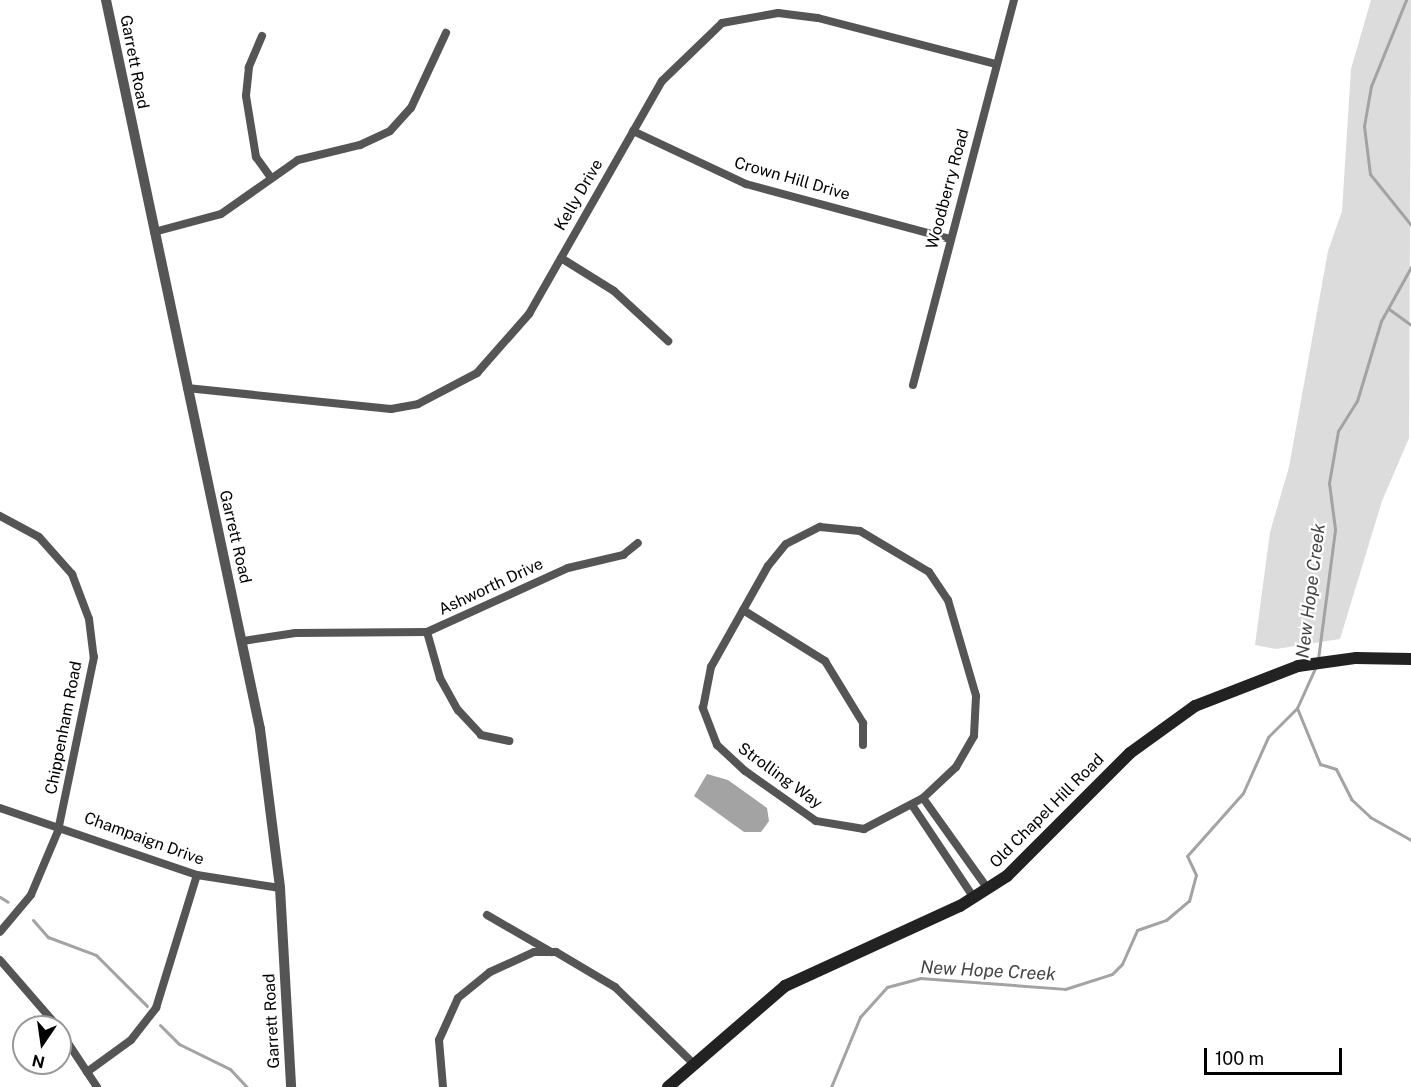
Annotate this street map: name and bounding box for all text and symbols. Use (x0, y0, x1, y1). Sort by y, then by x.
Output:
street label: Garrett Road (116, 13, 152, 111)
street label: Woodberry Road (923, 127, 973, 251)
street label: Crown Hill Drive (732, 153, 852, 205)
street label: Kelly Drive (551, 156, 607, 234)
street label: Garrett Road (215, 489, 255, 585)
water label: New Hope Creek (1292, 522, 1330, 660)
street label: Ashworth Drive (436, 554, 546, 620)
street label: Chippenham Road (42, 660, 86, 796)
street label: Strolling Way (734, 739, 826, 813)
street label: Old Chapel Hill Road (986, 750, 1108, 872)
street label: Champaign Drive (81, 808, 207, 870)
water label: New Hope Creek (920, 957, 1056, 985)
street label: Garrett Road (260, 973, 284, 1069)
north arrow (12, 1015, 72, 1075)
scale bar (1207, 1036, 1345, 1074)
text: 100 m (1215, 1048, 1264, 1069)
text: N (30, 1050, 47, 1072)

